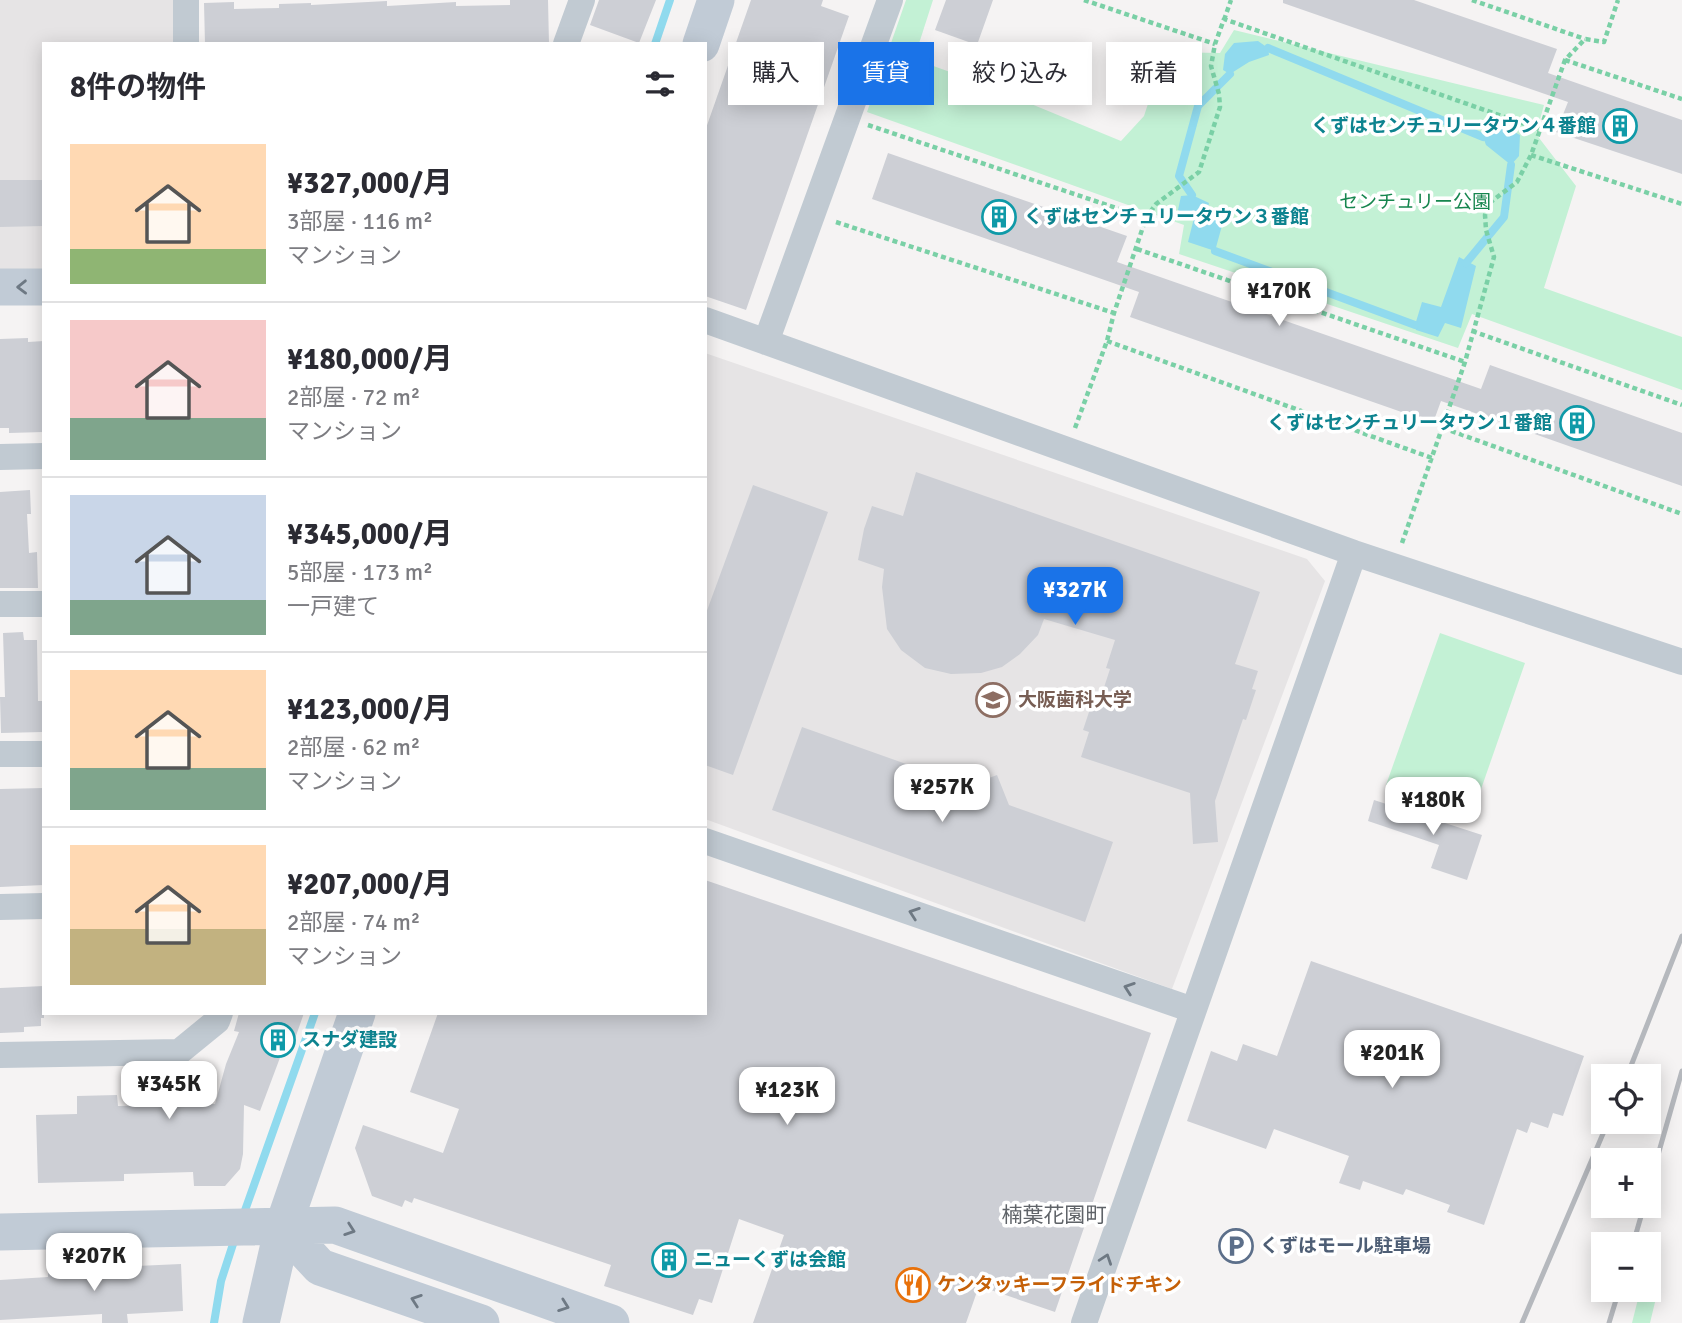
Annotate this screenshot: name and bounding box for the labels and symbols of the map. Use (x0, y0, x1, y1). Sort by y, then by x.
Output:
building icon: くずはセンチュリータウン４番館 (1601, 107, 1639, 145)
place label: くずはセンチュリータウン４番館 (1311, 114, 1596, 138)
park label: センチュリー公園 (1339, 190, 1491, 214)
building icon: くずはセンチュリータウン３番館 (980, 198, 1018, 236)
place label: くずはセンチュリータウン３番館 (1024, 205, 1309, 229)
pin: ¥170K (1230, 268, 1328, 328)
one-way arrow (16, 279, 27, 295)
building icon: くずはセンチュリータウン１番館 (1558, 404, 1596, 442)
place label: くずはセンチュリータウン１番館 (1267, 411, 1552, 435)
pin: ¥327K (1026, 568, 1124, 627)
school or university icon: 大阪歯科大学 (974, 681, 1012, 719)
place label: 大阪歯科大学 (1018, 688, 1132, 712)
pin: ¥257K (893, 764, 991, 824)
pin: ¥180K (1384, 778, 1482, 837)
one-way arrow (908, 907, 920, 921)
one-way arrow (1123, 982, 1135, 996)
building icon: スナダ建設 (259, 1021, 297, 1059)
place label: スナダ建設 (302, 1028, 397, 1052)
pin: ¥201K (1343, 1030, 1441, 1090)
pin: ¥345K (120, 1062, 218, 1121)
pin: ¥123K (738, 1068, 836, 1127)
district label: 楠葉花園町 (1002, 1202, 1107, 1228)
one-way arrow (343, 1222, 356, 1236)
parking icon: くずはモール駐車場 (1217, 1227, 1255, 1265)
pin: ¥207K (45, 1234, 143, 1293)
place label: くずはモール駐車場 (1260, 1234, 1431, 1258)
building icon: ニューくずは会館 (650, 1241, 688, 1279)
place label: ニューくずは会館 (694, 1248, 846, 1272)
one-way arrow (1098, 1253, 1112, 1265)
restaurant icon: ケンタッキーフライドチキン (894, 1266, 932, 1304)
place label: ケンタッキーフライドチキン (937, 1273, 1182, 1297)
one-way arrow (411, 1294, 423, 1308)
one-way arrow (558, 1298, 570, 1312)

